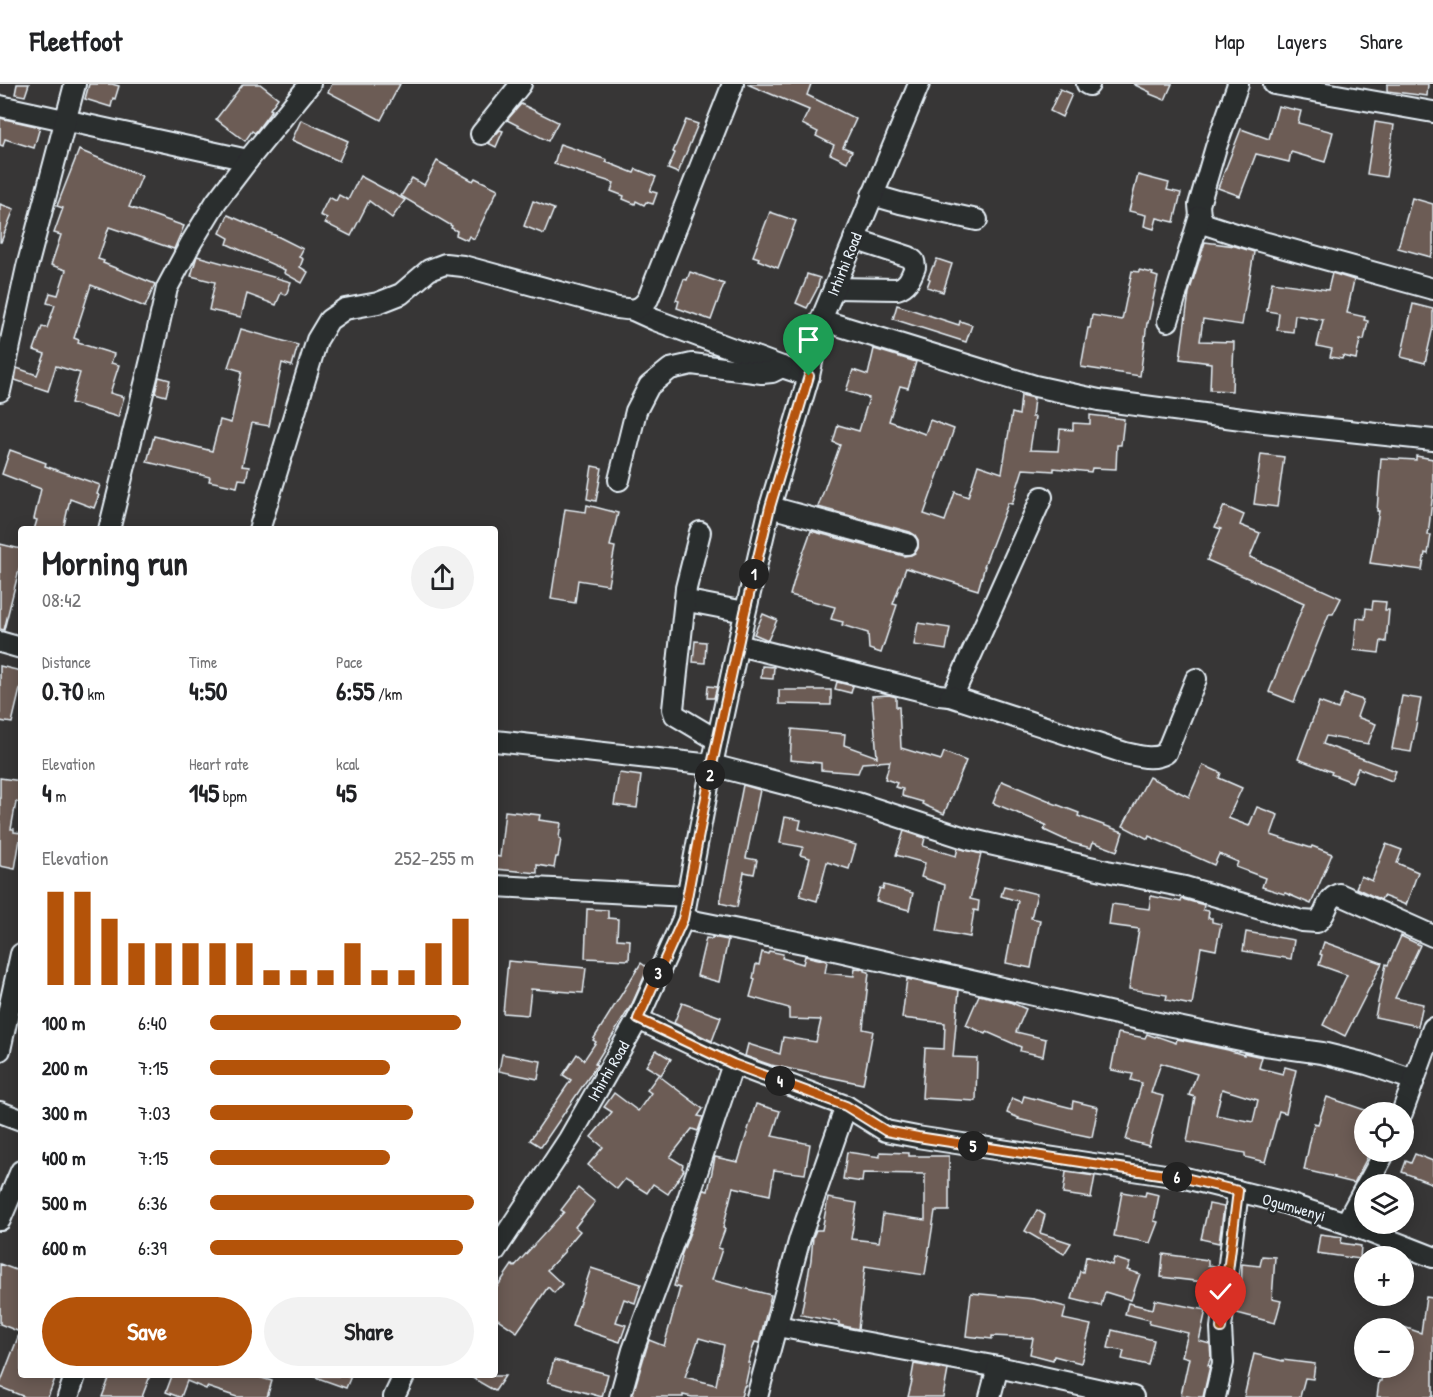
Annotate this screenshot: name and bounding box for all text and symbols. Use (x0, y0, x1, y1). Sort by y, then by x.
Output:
text: Fleetfoot (30, 22, 122, 60)
text: Map (1215, 27, 1244, 56)
text: Layers (1277, 27, 1327, 56)
text: Share (1360, 27, 1403, 56)
street label: Irhirhi Road (821, 229, 867, 299)
pin (783, 314, 834, 376)
icon: arrive (792, 323, 825, 356)
text: Morning run (42, 541, 188, 585)
button: share (411, 546, 474, 609)
pin: 1 (739, 559, 769, 589)
text: 1 (751, 563, 757, 585)
text: 08:42 (42, 586, 81, 613)
text: Distance (42, 651, 91, 673)
text: Time (189, 651, 217, 673)
text: Pace (336, 651, 363, 673)
text: 0.70 (42, 673, 84, 708)
text: 4:50 (189, 673, 227, 708)
text: 6:55 (336, 673, 374, 708)
text: km (84, 683, 105, 705)
text: /km (374, 683, 402, 705)
text: Elevation (42, 753, 95, 775)
text: Heart rate (189, 753, 249, 775)
text: kcal (336, 753, 359, 775)
pin: 2 (695, 760, 725, 790)
text: 2 (706, 764, 714, 786)
text: 4 (42, 775, 52, 810)
text: 145 (189, 775, 219, 810)
text: 45 (336, 775, 357, 810)
text: m (52, 785, 66, 807)
text: bpm (219, 785, 247, 807)
text: Elevation (42, 844, 108, 871)
text: 252–255 m (394, 844, 474, 871)
pin: 3 (643, 958, 673, 988)
text: 3 (654, 962, 662, 984)
text: 100 m (42, 1009, 85, 1036)
text: 6:40 (138, 1009, 167, 1036)
street label: Irhirhi Road (582, 1037, 634, 1105)
text: 200 m (42, 1054, 87, 1081)
text: 7:15 (138, 1054, 168, 1081)
pin: 4 (765, 1066, 795, 1096)
text: 4 (777, 1070, 783, 1092)
text: 300 m (42, 1099, 87, 1126)
text: 7:03 (138, 1099, 170, 1126)
map controls (1354, 1102, 1414, 1378)
button: locate (1354, 1102, 1414, 1162)
pin: 5 (958, 1131, 988, 1161)
text: 5 (970, 1135, 976, 1157)
text: 400 m (42, 1144, 86, 1171)
text: 7:15 (138, 1144, 168, 1171)
pin: 6 (1162, 1162, 1192, 1192)
text: 6 (1174, 1166, 1180, 1188)
button: layers (1354, 1174, 1414, 1234)
street label: Ogumwenyi (1260, 1188, 1328, 1226)
text: 500 m (42, 1189, 87, 1216)
text: 6:36 (138, 1189, 168, 1216)
text: 600 m (42, 1234, 86, 1261)
text: 6:39 (138, 1234, 167, 1261)
button: + (1354, 1246, 1414, 1306)
pin (1195, 1266, 1246, 1328)
icon: check (1204, 1275, 1237, 1308)
button: Save (42, 1297, 252, 1366)
button: Share (264, 1297, 474, 1366)
button: − (1354, 1318, 1414, 1378)

